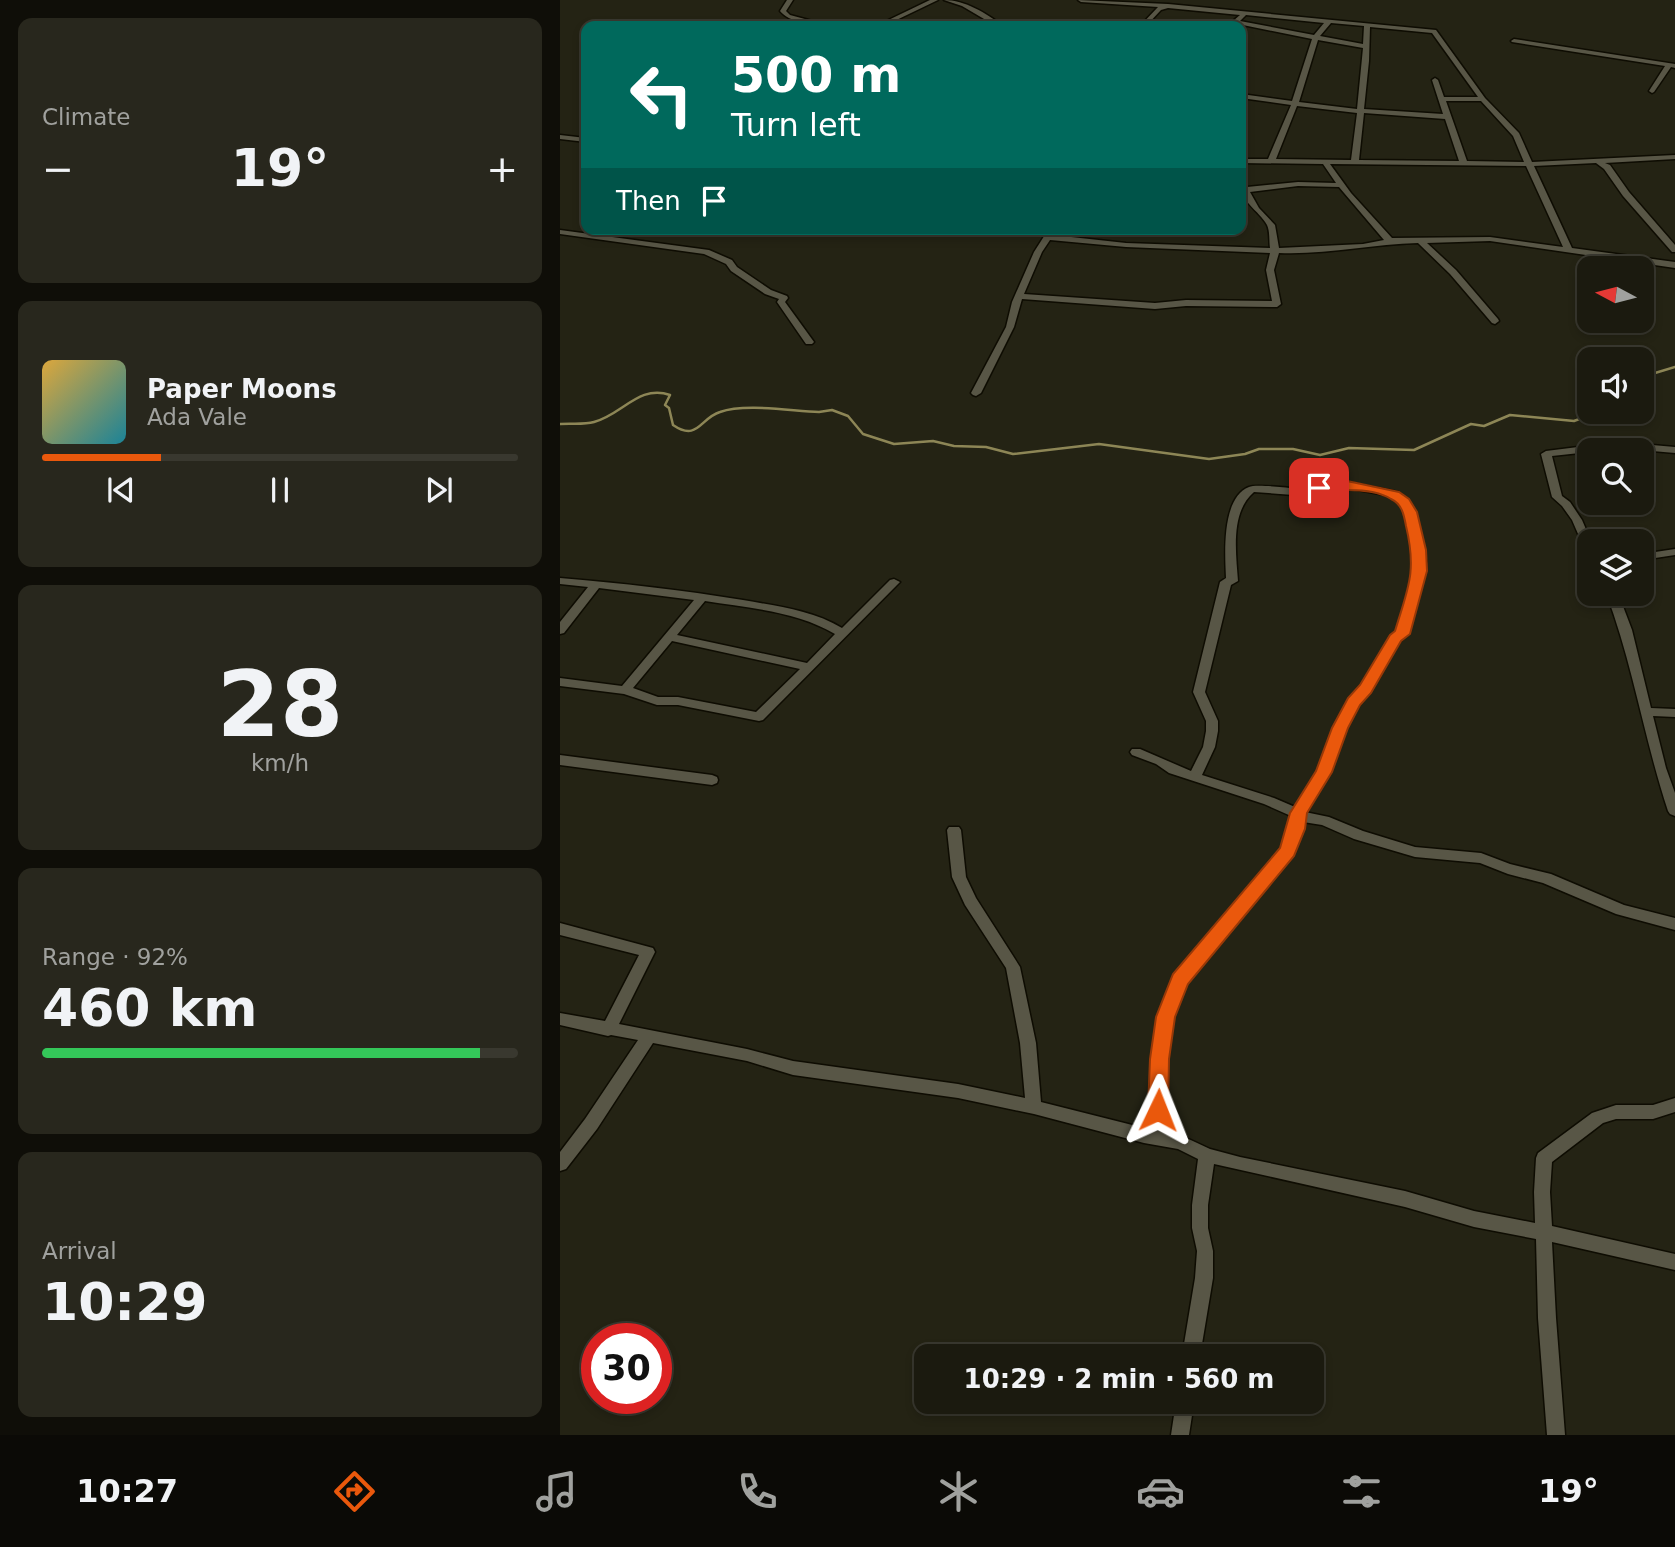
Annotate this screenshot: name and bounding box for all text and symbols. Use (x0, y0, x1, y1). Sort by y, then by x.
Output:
text: 500 m (731, 47, 901, 104)
icon: left (616, 49, 707, 140)
text: Climate (42, 104, 131, 130)
text: Turn left (731, 106, 861, 144)
text: 19° (231, 138, 329, 198)
text: − (42, 147, 74, 191)
text: + (486, 147, 518, 191)
icon: arrive (695, 182, 733, 220)
text: Then (616, 186, 681, 216)
north arrow (1577, 256, 1654, 332)
map controls (1577, 256, 1654, 606)
button: sound (1577, 347, 1654, 424)
text: Paper Moons (147, 374, 337, 404)
text: Ada Vale (147, 404, 247, 430)
button: search (1577, 438, 1654, 515)
pin (1289, 458, 1349, 518)
icon: arrive (1300, 469, 1338, 507)
icon: previous (102, 471, 140, 509)
icon: pause (261, 471, 299, 509)
icon: next (420, 471, 458, 509)
button: layers (1577, 529, 1654, 606)
text: 28 (217, 652, 343, 757)
text: km/h (251, 750, 309, 776)
text: Range · 92% (42, 944, 188, 970)
text: 460 km (42, 978, 257, 1038)
position arrow (1121, 1073, 1195, 1147)
text: Arrival (42, 1238, 117, 1264)
text: 10:29 (42, 1272, 208, 1332)
speed limit sign: 30 (581, 1323, 672, 1414)
text: 10:29 · 2 min · 560 m (964, 1364, 1274, 1394)
icon: directions (330, 1467, 379, 1516)
icon: music (532, 1467, 581, 1516)
icon: phone (733, 1467, 782, 1516)
icon: climate (934, 1467, 983, 1516)
icon: car (1136, 1467, 1185, 1516)
icon: filters (1337, 1467, 1386, 1516)
text: 10:27 (76, 1472, 178, 1510)
text: 19° (1538, 1472, 1599, 1510)

